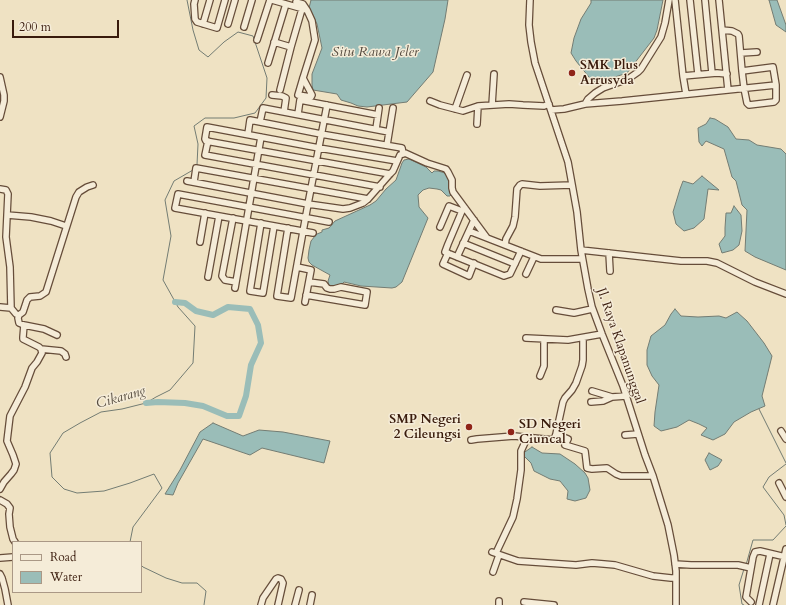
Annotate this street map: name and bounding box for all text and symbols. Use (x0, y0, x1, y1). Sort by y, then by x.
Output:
scale bar (14, 12, 121, 38)
text: 200 m (19, 19, 51, 35)
water label: Situ Rawa Jeler (332, 45, 418, 61)
place label: SMK Plus Arrusyda (580, 58, 638, 89)
marker: SMK Plus Arrusyda (567, 68, 577, 78)
street label: Jl. Raya Klapanunggal (593, 286, 647, 406)
water label: Cikarang (94, 383, 148, 413)
place label: SMP Negeri 2 Cileungsi (389, 412, 461, 443)
place label: SD Negeri Ciuncal (519, 417, 581, 448)
marker: SMP Negeri 2 Cileungsi (464, 422, 474, 432)
marker: SD Negeri Ciuncal (506, 427, 516, 437)
legend (12, 541, 142, 593)
text: Road (50, 549, 76, 565)
text: Water (50, 569, 82, 585)

